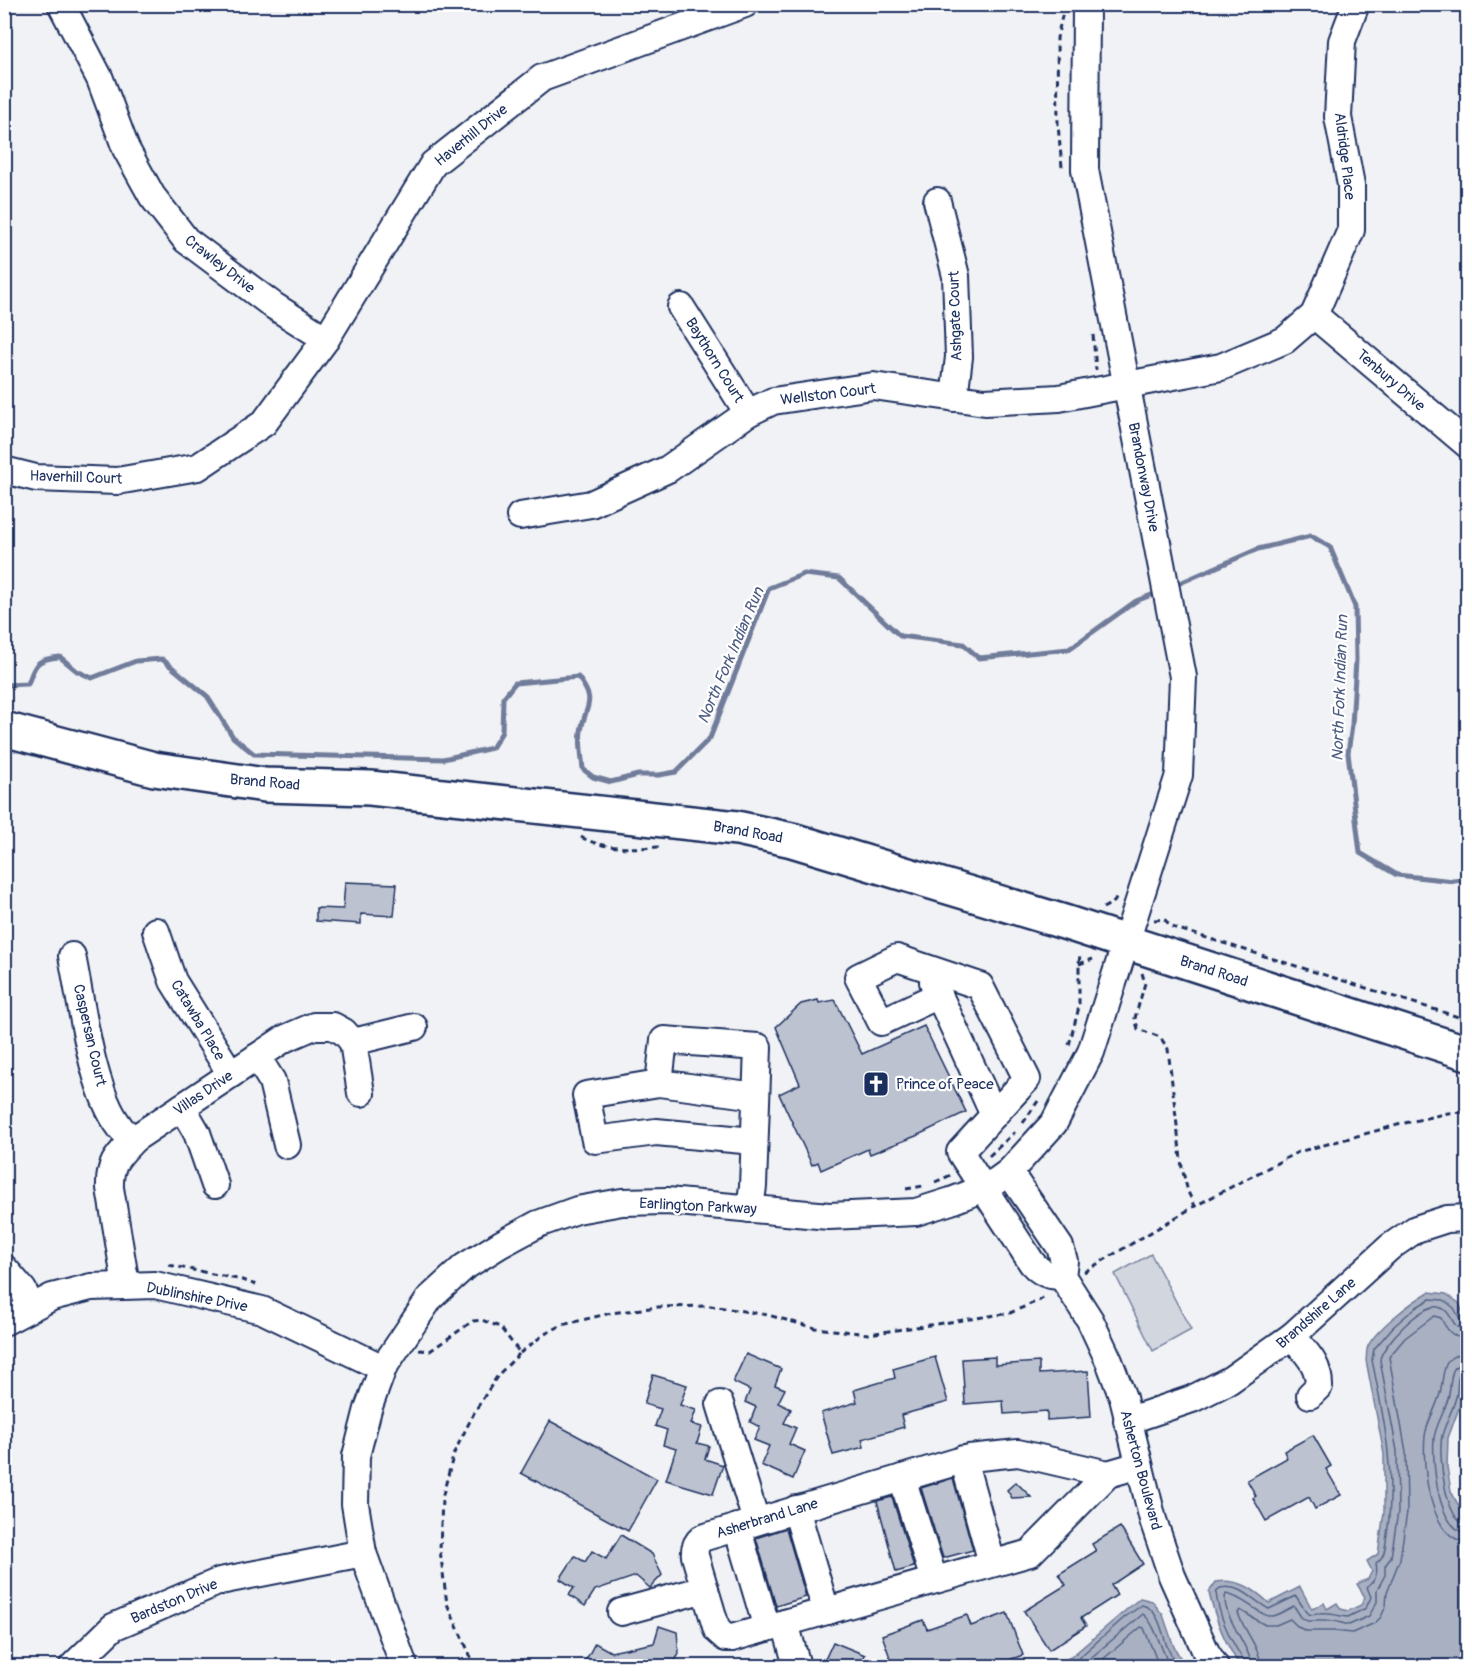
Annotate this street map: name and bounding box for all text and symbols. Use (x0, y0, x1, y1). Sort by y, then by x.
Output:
street label: Haverhill Drive (431, 100, 512, 171)
street label: Aldridge Place (1330, 111, 1359, 201)
street label: Crawley Drive (181, 231, 259, 298)
street label: Ashgate Court (944, 269, 967, 362)
street label: Baythorn Court (681, 314, 749, 407)
street label: Tenbury Drive (1352, 345, 1429, 416)
street label: Wellston Court (779, 379, 878, 410)
street label: Brandonway Drive (1124, 421, 1164, 534)
street label: Haverhill Court (29, 466, 123, 489)
water label: North Fork Indian Run (693, 583, 769, 726)
water label: North Fork Indian Run (1327, 614, 1353, 761)
street label: Brand Road (229, 770, 301, 795)
street label: Brand Road (712, 817, 784, 848)
street label: Brand Road (1177, 952, 1250, 991)
street label: Catawba Place (166, 977, 229, 1064)
street label: Caspersan Court (69, 982, 111, 1089)
street label: Villas Drive (170, 1066, 237, 1120)
church icon: Prince of Peace (861, 1069, 891, 1099)
place label: Prince of Peace (896, 1075, 994, 1094)
street label: Earlington Parkway (639, 1194, 758, 1219)
street label: Brandshire Lane (1273, 1273, 1361, 1353)
street label: Dublinshire Drive (145, 1278, 250, 1317)
street label: Asherton Boulevard (1115, 1408, 1166, 1532)
street label: Asherbrand Lane (714, 1494, 821, 1543)
street label: Bardston Drive (128, 1574, 221, 1628)

